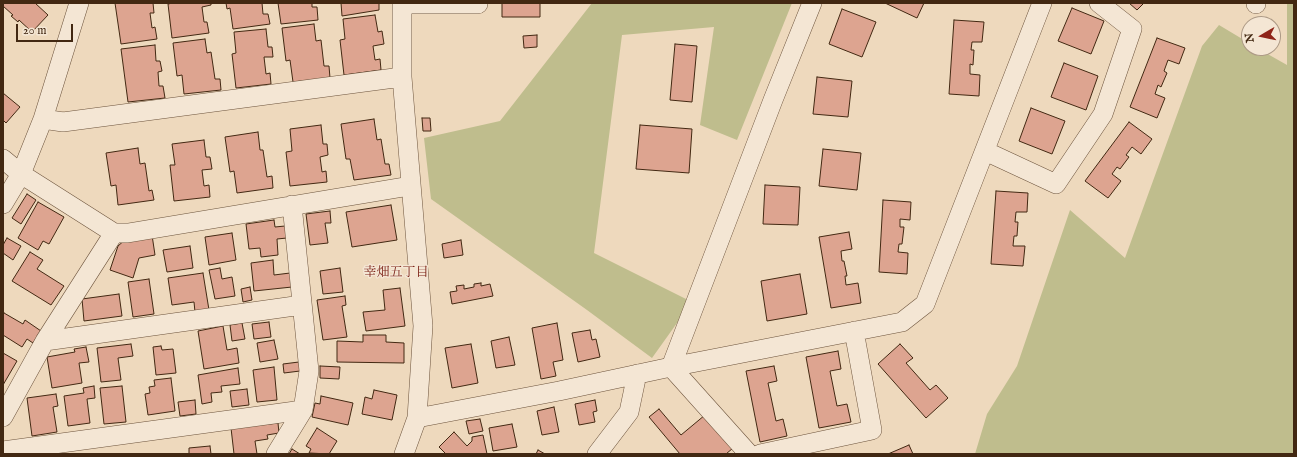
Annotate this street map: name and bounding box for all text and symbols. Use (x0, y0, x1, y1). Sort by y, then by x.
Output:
scale bar (18, 16, 75, 42)
north arrow (1241, 16, 1281, 56)
text: 20 m (23, 23, 46, 38)
text: N (1242, 32, 1258, 44)
district label: 幸畑五丁目 (364, 265, 428, 281)

